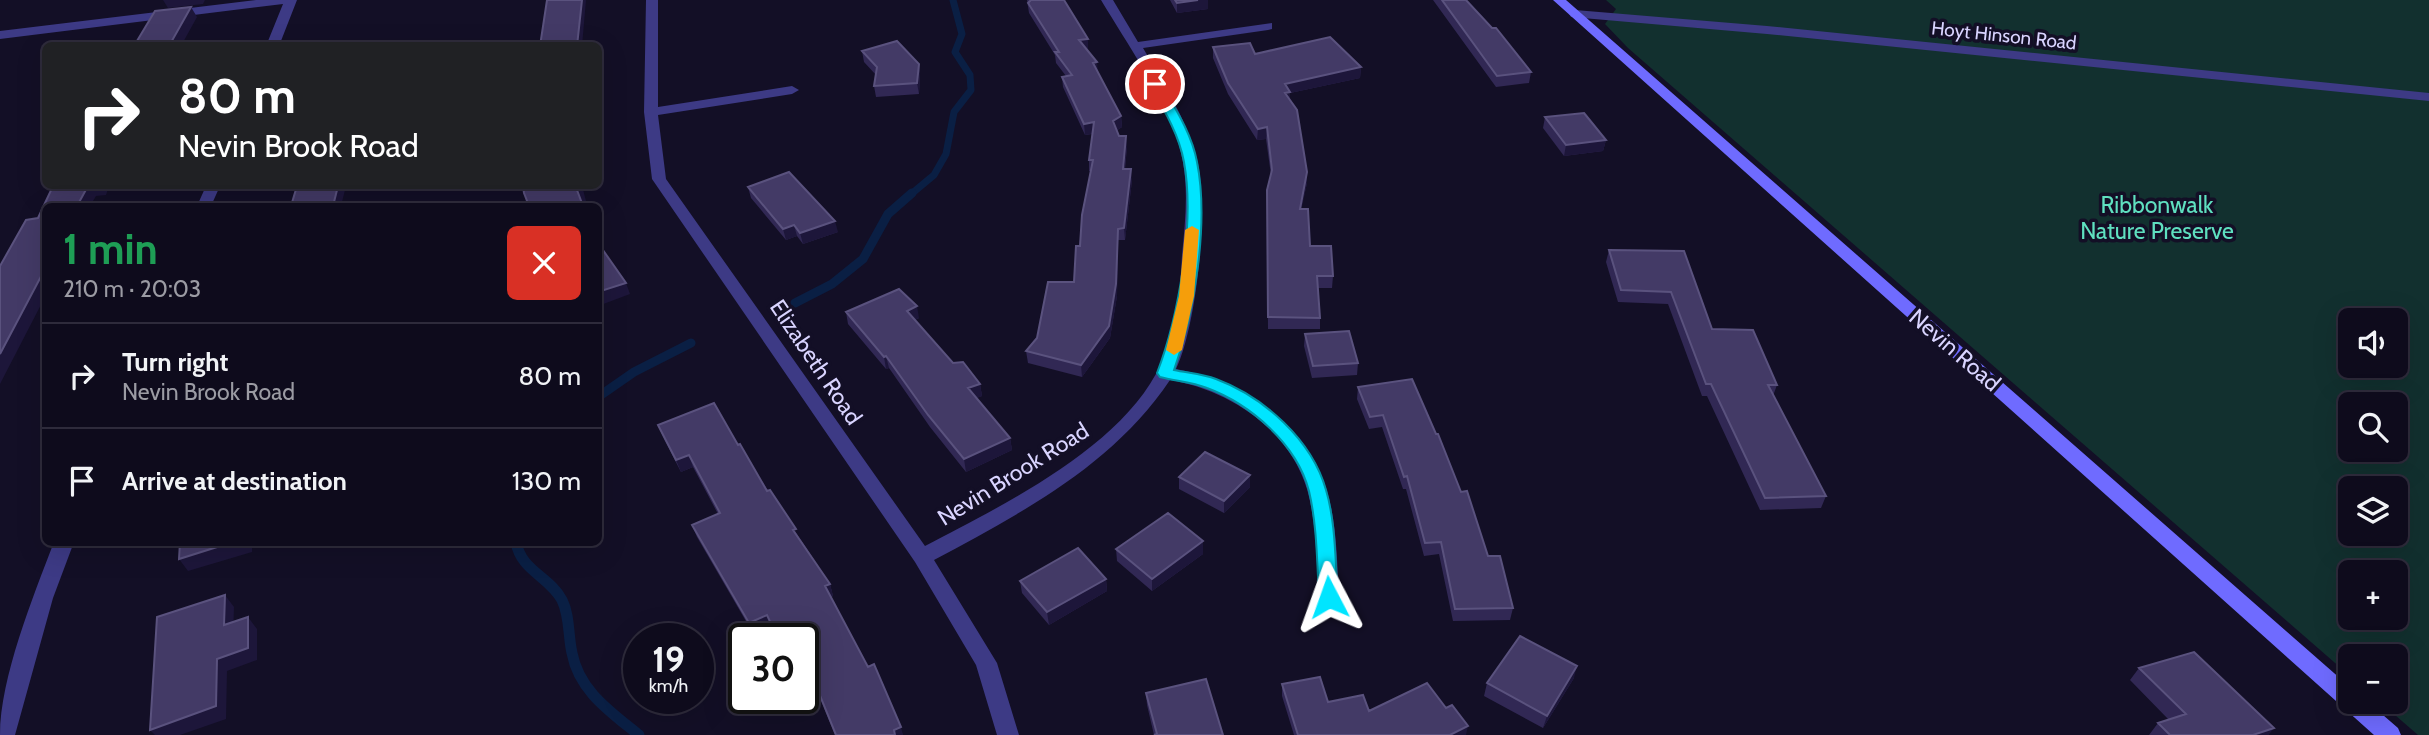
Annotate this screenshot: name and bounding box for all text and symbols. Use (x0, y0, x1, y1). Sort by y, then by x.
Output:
street label: Hoyt Hinson Road (1930, 16, 2078, 55)
pin (1125, 54, 1185, 114)
icon: arrive (1136, 65, 1174, 103)
text: 80 m (178, 66, 296, 125)
icon: right (63, 70, 154, 161)
text: Nevin Brook Road (178, 126, 419, 165)
park label: Ribbonwalk Nature Preserve (2080, 191, 2234, 245)
text: 1 min (63, 223, 158, 275)
button: close (507, 226, 581, 300)
text: 210 m · 20:03 (63, 275, 201, 303)
street label: Elizabeth Road (764, 294, 868, 430)
street label: Nevin Road (1904, 303, 2006, 397)
map controls (2338, 308, 2408, 714)
button: sound (2338, 308, 2408, 378)
text: Turn right (122, 346, 228, 378)
icon: right (63, 357, 101, 395)
text: 80 m (518, 360, 581, 392)
text: Nevin Brook Road (122, 378, 295, 406)
button: search (2338, 392, 2408, 462)
street label: Nevin Brook Road (932, 416, 1094, 532)
icon: arrive (63, 462, 101, 500)
text: Arrive at destination (122, 465, 347, 497)
text: 130 m (512, 465, 581, 497)
button: layers (2338, 476, 2408, 546)
position arrow (1292, 560, 1366, 634)
button: + (2338, 560, 2408, 630)
speed limit sign: 30 (728, 623, 819, 714)
text: 19 (652, 638, 685, 681)
button: − (2338, 644, 2408, 714)
text: km/h (649, 675, 688, 697)

